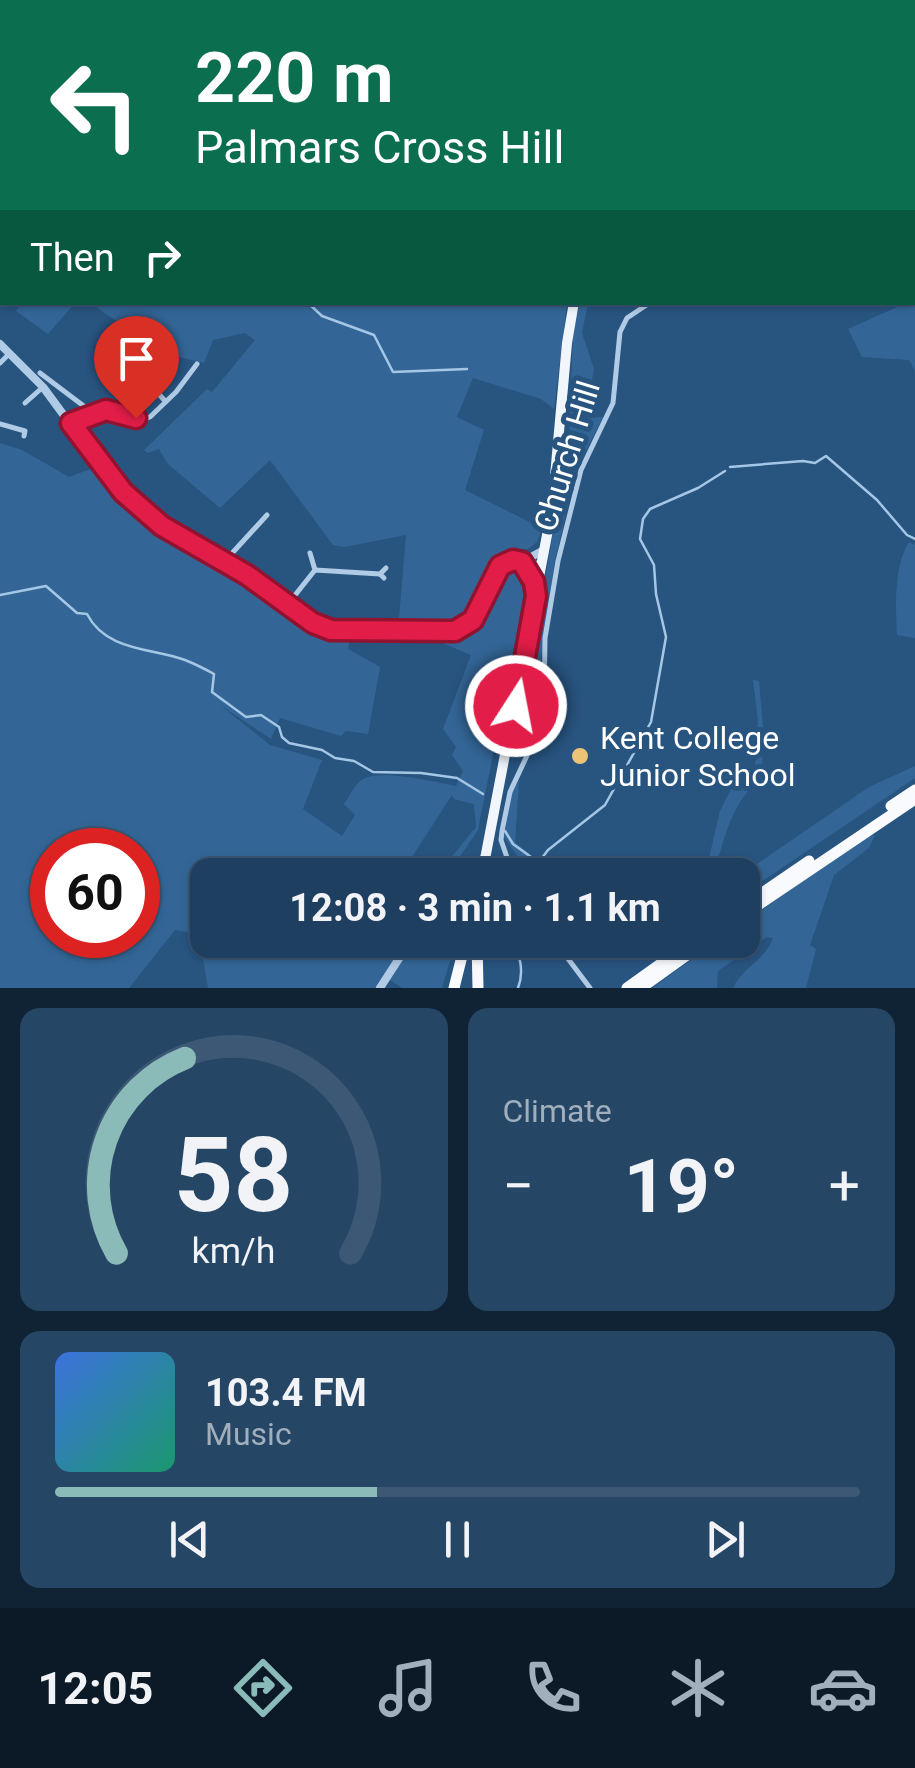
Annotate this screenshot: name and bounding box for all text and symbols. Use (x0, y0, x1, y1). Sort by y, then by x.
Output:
text: 220 m (195, 37, 394, 119)
icon: left (30, 40, 160, 170)
text: Palmars Cross Hill (195, 121, 564, 174)
icon: right (135, 230, 190, 285)
text: Then (30, 236, 115, 280)
pin (94, 316, 179, 419)
icon: arrive (109, 331, 164, 386)
street label: Church Hill (526, 376, 608, 536)
position arrow (464, 654, 568, 758)
place label: Kent College Junior School (600, 719, 795, 794)
marker: Kent College Junior School (569, 745, 591, 767)
speed limit sign: 60 (30, 828, 160, 958)
text: 12:08 · 3 min · 1.1 km (289, 886, 661, 930)
text: Climate (503, 1092, 612, 1130)
text: 58 (174, 1115, 293, 1236)
text: 19° (624, 1142, 739, 1230)
text: − (503, 1154, 534, 1218)
text: + (829, 1154, 860, 1218)
text: km/h (192, 1230, 276, 1272)
text: 103.4 FM (205, 1371, 367, 1415)
text: Music (205, 1415, 292, 1453)
icon: previous (162, 1512, 217, 1567)
icon: pause (430, 1512, 485, 1567)
icon: next (698, 1512, 753, 1567)
icon: directions (228, 1653, 298, 1723)
icon: music (373, 1653, 443, 1723)
icon: phone (518, 1653, 588, 1723)
icon: climate (663, 1653, 733, 1723)
icon: car (808, 1653, 878, 1723)
text: 12:05 (37, 1662, 153, 1715)

